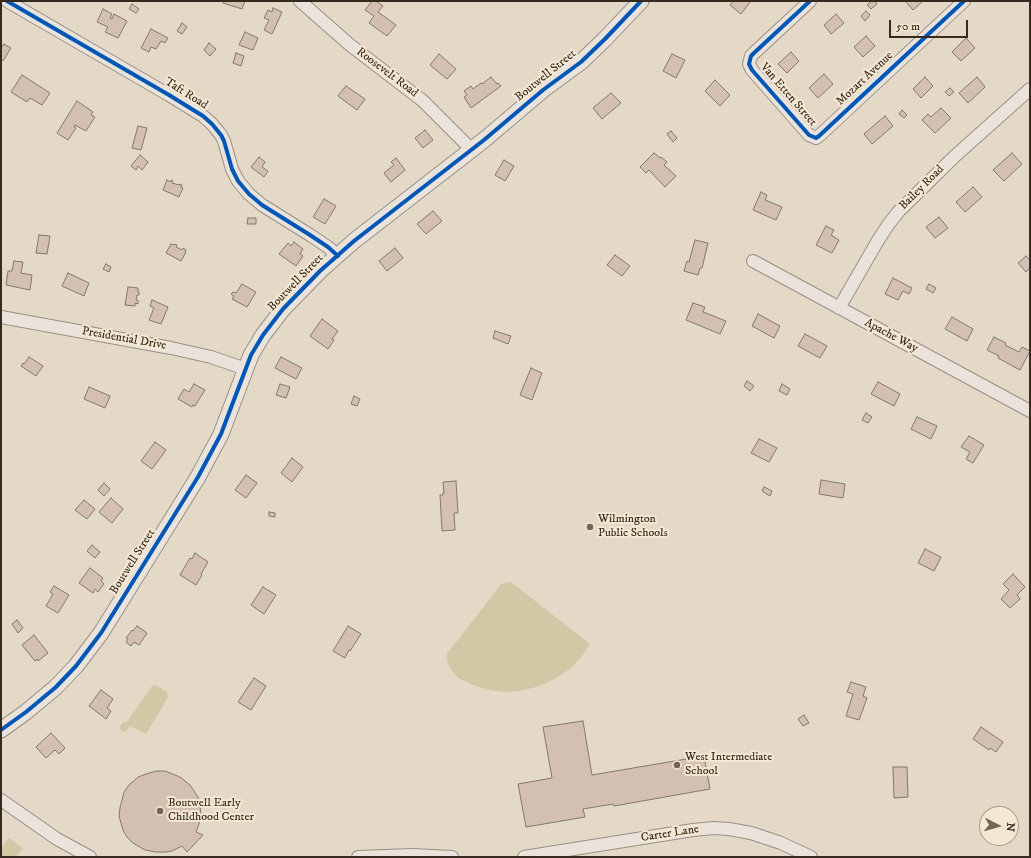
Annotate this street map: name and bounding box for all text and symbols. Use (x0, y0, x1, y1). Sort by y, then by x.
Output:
scale bar (891, 12, 970, 38)
text: 50 m (896, 19, 920, 34)
street label: Roosevelt Road (353, 45, 421, 101)
street label: Boutwell Street (513, 47, 579, 105)
street label: Mozart Avenue (834, 49, 896, 109)
street label: Van Etten Street (757, 60, 819, 130)
street label: Taft Road (162, 75, 210, 113)
street label: Bailey Road (897, 163, 947, 213)
street label: Boutwell Street (265, 251, 327, 315)
street label: Apache Way (862, 316, 920, 356)
street label: Presidential Drive (81, 324, 167, 354)
place label: Wilmington Public Schools (598, 513, 668, 541)
marker: Wilmington Public Schools (585, 522, 595, 532)
street label: Boutwell Street (107, 527, 159, 597)
place label: West Intermediate School (685, 751, 772, 779)
marker: West Intermediate School (672, 760, 682, 770)
place label: Boutwell Early Childhood Center (168, 797, 254, 825)
marker: Boutwell Early Childhood Center (155, 806, 165, 816)
north arrow (979, 806, 1019, 846)
street label: Carter Lane (640, 822, 700, 846)
text: N (1003, 822, 1017, 832)

